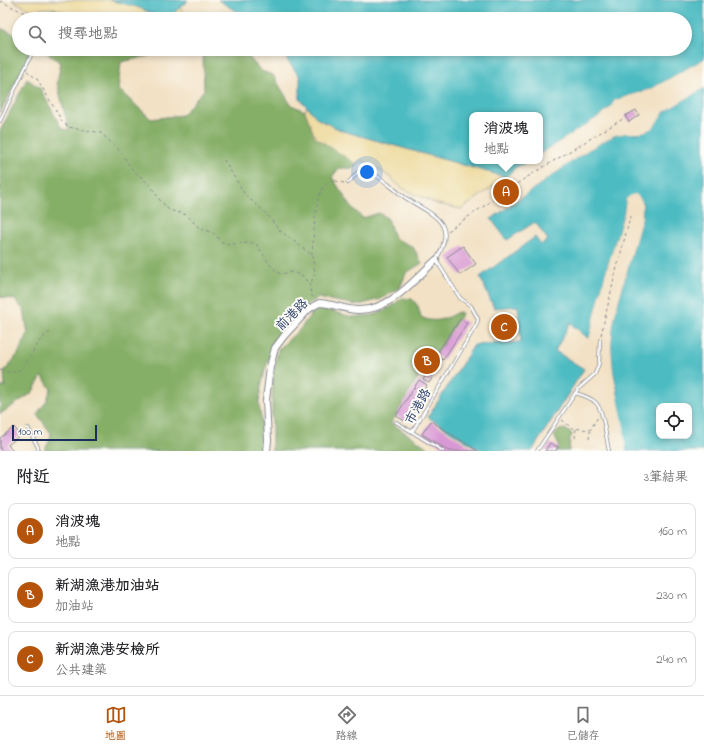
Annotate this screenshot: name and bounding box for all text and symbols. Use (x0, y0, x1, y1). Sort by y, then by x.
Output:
search box (12, 12, 692, 56)
icon: search (26, 23, 48, 45)
text: 搜尋地點 (58, 23, 118, 45)
popup (469, 112, 543, 164)
text: 消波塊 (483, 118, 529, 140)
text: 地點 (483, 140, 510, 159)
your location (357, 162, 377, 182)
pin: A (493, 177, 519, 207)
street label: 前港路 (272, 295, 313, 336)
pin: C (491, 312, 517, 342)
pin: B (414, 346, 440, 376)
street label: 市港路 (401, 385, 436, 428)
map controls (656, 403, 692, 439)
button: locate (656, 403, 692, 439)
scale bar (12, 423, 97, 442)
text: 100 m (18, 424, 42, 440)
text: 附近 (16, 465, 50, 490)
text: 3筆結果 (644, 468, 688, 487)
text: 消波塊 (55, 511, 100, 533)
text: A (26, 522, 34, 541)
text: 160 m (658, 522, 687, 541)
text: 地點 (55, 533, 81, 552)
text: 新湖漁港加油站 (55, 575, 160, 597)
text: B (26, 586, 34, 605)
text: 230 m (656, 586, 687, 605)
text: 加油站 (55, 597, 94, 616)
text: 新湖漁港安檢所 (55, 639, 160, 661)
text: C (26, 650, 34, 669)
text: 240 m (656, 650, 687, 669)
text: 公共建築 (55, 661, 107, 680)
tab: 地圖 (105, 704, 127, 744)
tab: 路線 (336, 704, 358, 744)
tab: 已儲存 (567, 704, 600, 744)

